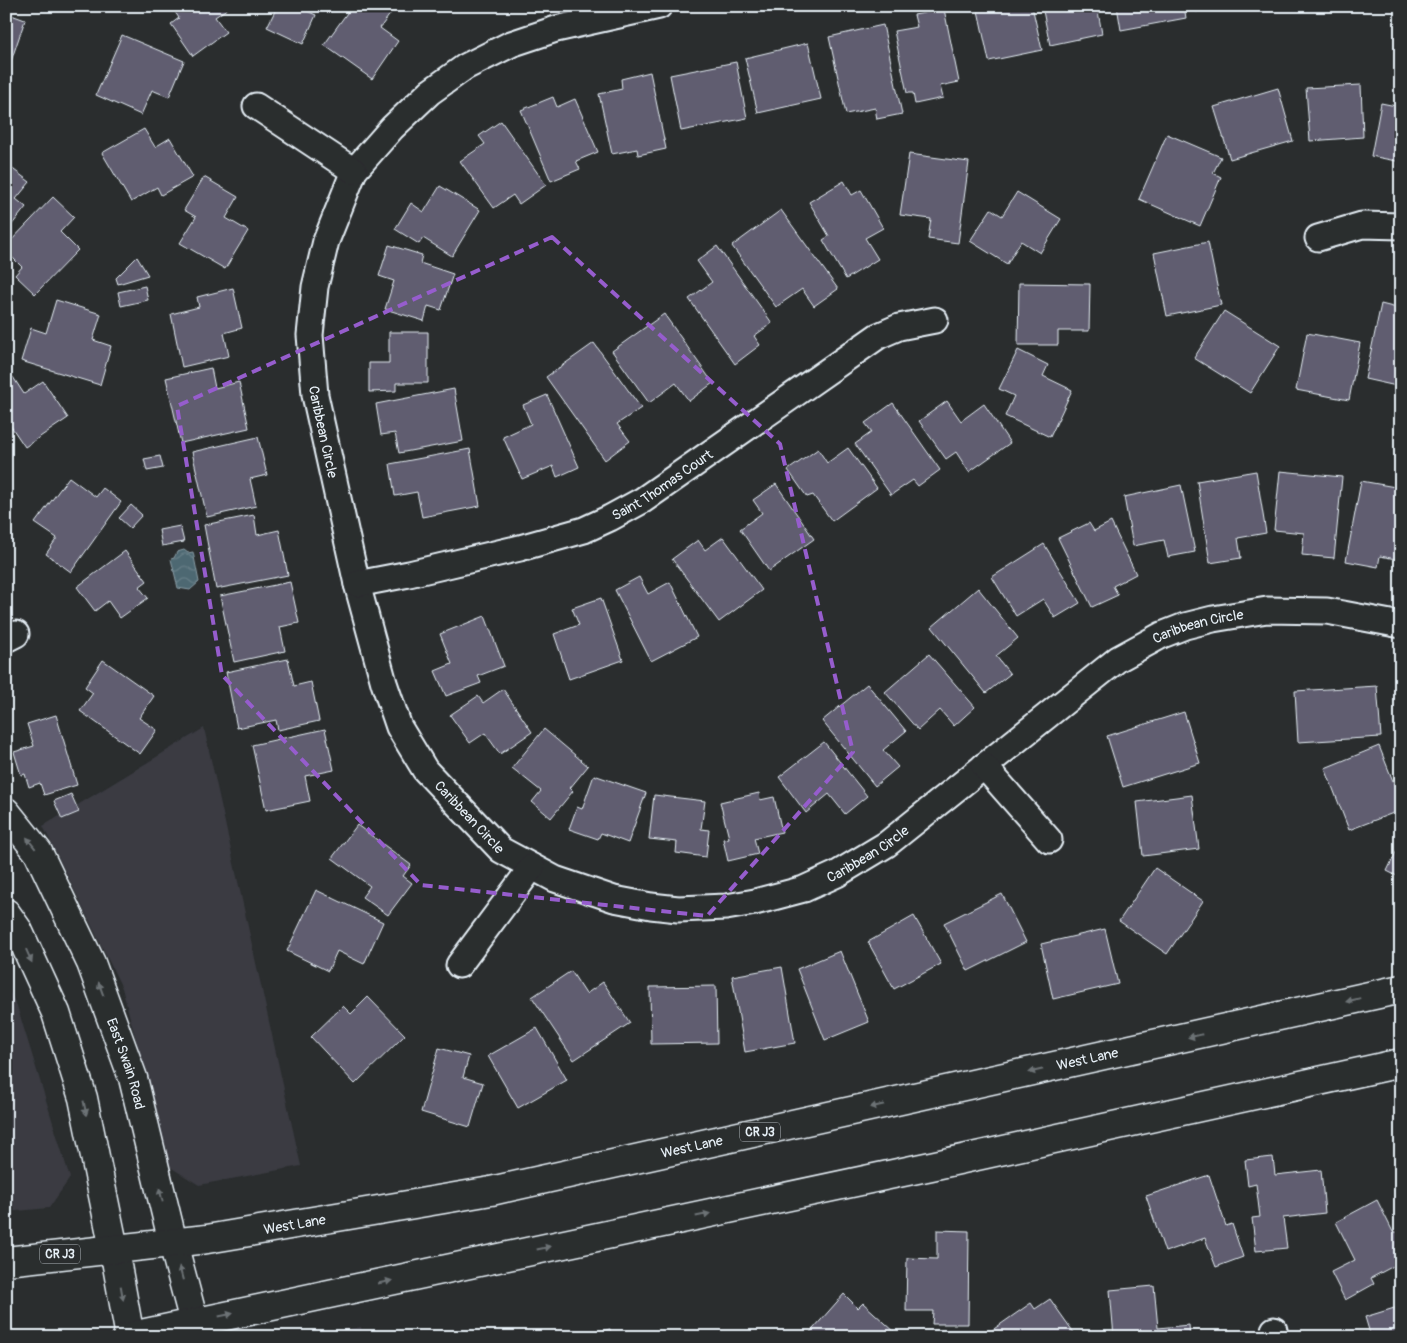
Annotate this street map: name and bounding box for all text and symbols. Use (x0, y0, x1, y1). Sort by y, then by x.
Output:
street label: Caribbean Circle (305, 385, 341, 480)
street label: Saint Thomas Court (609, 446, 716, 524)
street label: Caribbean Circle (1150, 606, 1245, 648)
street label: Caribbean Circle (431, 777, 508, 857)
street label: Caribbean Circle (824, 822, 912, 886)
one-way arrow (25, 837, 36, 850)
one-way arrow (26, 949, 34, 963)
one-way arrow (97, 981, 105, 996)
one-way arrow (1346, 996, 1361, 1004)
street label: East Swain Road (103, 1016, 148, 1111)
one-way arrow (1187, 1032, 1202, 1040)
street label: West Lane (1055, 1044, 1120, 1074)
one-way arrow (1028, 1067, 1044, 1075)
one-way arrow (81, 1100, 89, 1115)
one-way arrow (870, 1102, 885, 1110)
road number: CR J3 (740, 1122, 780, 1142)
street label: West Lane (660, 1132, 725, 1162)
one-way arrow (157, 1188, 165, 1203)
one-way arrow (695, 1210, 711, 1218)
street label: West Lane (262, 1211, 327, 1238)
road number: CR J3 (40, 1244, 80, 1264)
one-way arrow (536, 1244, 551, 1252)
one-way arrow (177, 1265, 185, 1280)
one-way arrow (377, 1277, 393, 1285)
one-way arrow (119, 1285, 127, 1301)
one-way arrow (218, 1311, 233, 1319)

